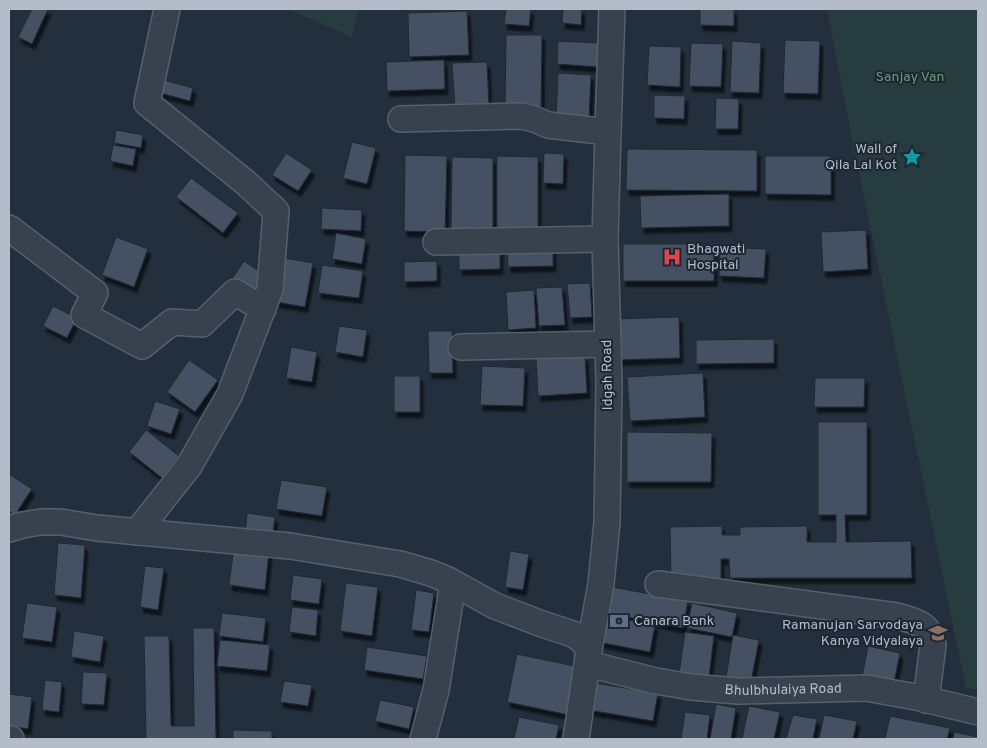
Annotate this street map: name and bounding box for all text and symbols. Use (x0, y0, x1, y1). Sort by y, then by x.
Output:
park label: Sanjay Van (876, 69, 944, 86)
place label: Wall of Qila Lal Kot (825, 141, 897, 174)
place icon: Wall of Qila Lal Kot (901, 146, 923, 168)
place label: Bhagwati Hospital (687, 241, 745, 274)
hospital icon: Bhagwati Hospital (661, 246, 683, 268)
street label: Idgah Road (599, 339, 617, 411)
bank icon: Canara Bank (608, 610, 630, 632)
place label: Canara Bank (634, 613, 714, 630)
place label: Ramanujan Sarvodaya Kanya Vidyalaya (782, 617, 923, 650)
school or university icon: Ramanujan Sarvodaya Kanya Vidyalaya (927, 622, 949, 644)
street label: Bhulbhulaiya Road (724, 680, 842, 700)

